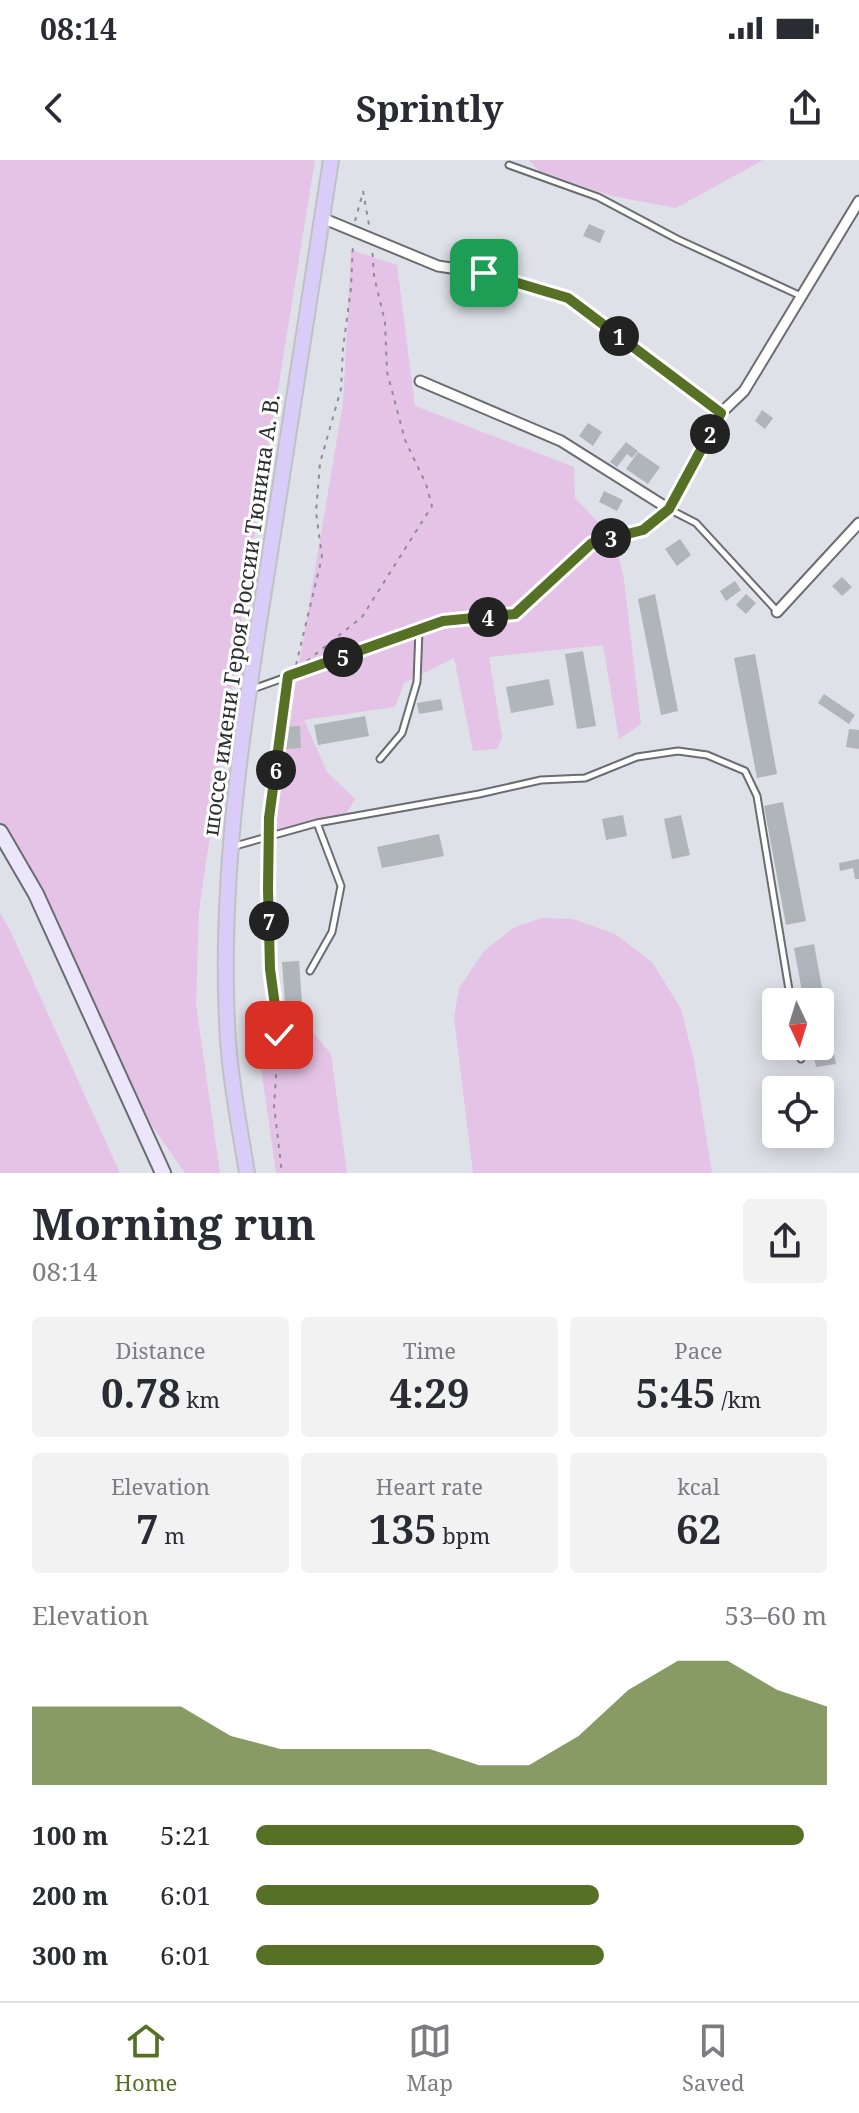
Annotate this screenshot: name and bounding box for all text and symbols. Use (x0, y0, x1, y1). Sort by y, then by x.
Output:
text: 08:14 (40, 8, 117, 49)
text: Sprintly (356, 84, 503, 133)
icon: back (32, 86, 76, 130)
icon: share (783, 86, 827, 130)
pin (450, 239, 518, 307)
icon: arrive (462, 251, 506, 295)
pin: 1 (599, 316, 639, 356)
text: 1 (613, 321, 625, 351)
street label: шоссе имени Героя России Тюнина А. В. (194, 392, 286, 838)
pin: 2 (690, 414, 730, 454)
text: 2 (704, 419, 716, 449)
pin: 3 (591, 518, 631, 558)
text: 3 (605, 523, 617, 553)
pin: 4 (468, 597, 508, 637)
text: 4 (482, 602, 494, 632)
pin: 5 (323, 637, 363, 677)
text: 5 (337, 642, 349, 672)
pin: 6 (256, 750, 296, 790)
text: 6 (270, 755, 282, 785)
pin: 7 (249, 901, 289, 941)
text: 7 (263, 906, 275, 936)
north arrow (762, 988, 834, 1060)
map controls (762, 988, 834, 1148)
pin (245, 1001, 313, 1069)
icon: check (257, 1013, 301, 1057)
button: locate (762, 1076, 834, 1148)
text: Morning run (32, 1193, 316, 1253)
button: share (743, 1199, 827, 1283)
text: 08:14 (32, 1253, 98, 1289)
text: Distance (116, 1335, 205, 1365)
text: Time (403, 1335, 456, 1365)
text: Pace (674, 1335, 723, 1365)
text: 0.78 (101, 1365, 181, 1420)
text: 4:29 (390, 1365, 469, 1420)
text: 5:45 (636, 1365, 716, 1420)
text: km (181, 1384, 220, 1414)
text: /km (716, 1384, 761, 1414)
text: Elevation (111, 1471, 210, 1501)
text: Heart rate (376, 1471, 483, 1501)
text: kcal (677, 1471, 720, 1501)
text: 7 (136, 1501, 159, 1556)
text: 135 (369, 1501, 437, 1556)
text: 62 (676, 1501, 721, 1556)
text: m (159, 1520, 185, 1550)
text: bpm (437, 1520, 490, 1550)
text: Elevation (32, 1597, 149, 1633)
text: 53–60 m (725, 1597, 827, 1633)
text: 100 m (32, 1817, 108, 1853)
text: 5:21 (160, 1817, 211, 1853)
text: 200 m (32, 1877, 108, 1913)
text: 6:01 (160, 1877, 211, 1913)
text: 300 m (32, 1937, 108, 1973)
text: 6:01 (160, 1937, 211, 1973)
tab: Home (115, 2019, 177, 2097)
tab: Map (406, 2019, 453, 2097)
tab: Saved (682, 2019, 744, 2097)

